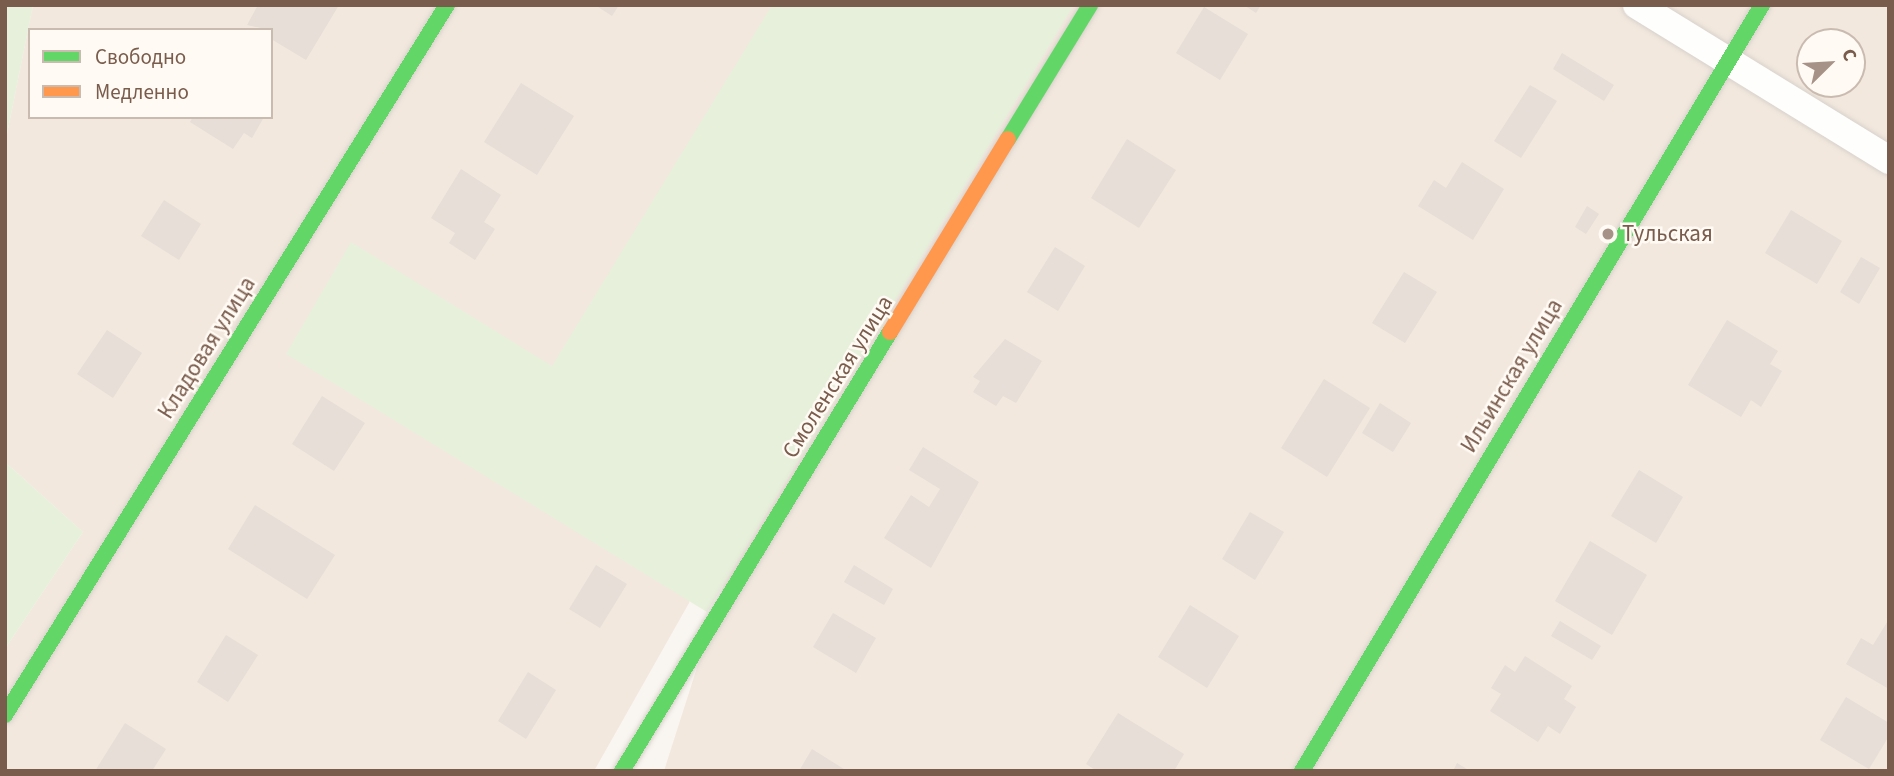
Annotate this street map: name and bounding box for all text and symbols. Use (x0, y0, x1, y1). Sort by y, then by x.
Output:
legend (28, 28, 273, 119)
north arrow (1796, 28, 1866, 98)
text: Свободно (95, 42, 186, 72)
text: С (1834, 45, 1863, 66)
text: Медленно (95, 77, 189, 107)
place label: Тульская (1622, 220, 1713, 248)
marker: Тульская (1600, 226, 1616, 242)
street label: Кладовая улица (152, 272, 262, 424)
street label: Смоленская улица (777, 291, 899, 463)
street label: Ильинская улица (1455, 294, 1569, 458)

